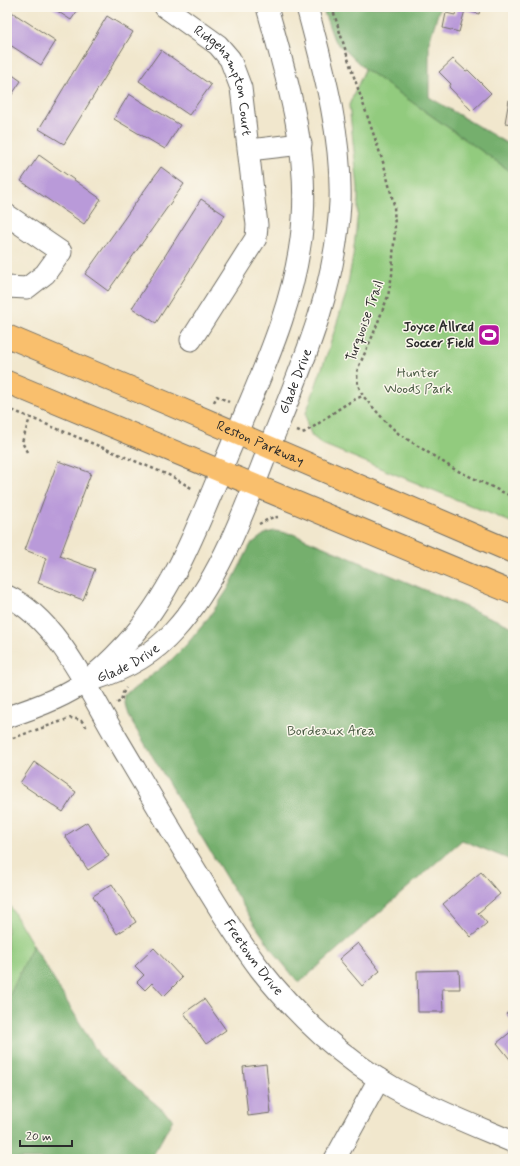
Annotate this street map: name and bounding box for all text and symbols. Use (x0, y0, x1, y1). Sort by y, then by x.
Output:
street label: Ridgehampton Court (190, 21, 256, 137)
street label: Turquoise Trail (342, 278, 388, 364)
place label: Joyce Allred Soccer Field (403, 318, 474, 352)
sports icon: Joyce Allred Soccer Field (476, 322, 502, 348)
street label: Glade Drive (275, 346, 316, 417)
park label: Hunter Woods Park (384, 364, 452, 398)
street label: Reston Parkway (213, 417, 307, 470)
street label: Glade Drive (94, 640, 164, 687)
park label: Bordeaux Area (287, 722, 375, 740)
street label: Freetown Drive (219, 916, 287, 1000)
scale bar (20, 1122, 72, 1148)
text: 20 m (26, 1129, 52, 1145)

